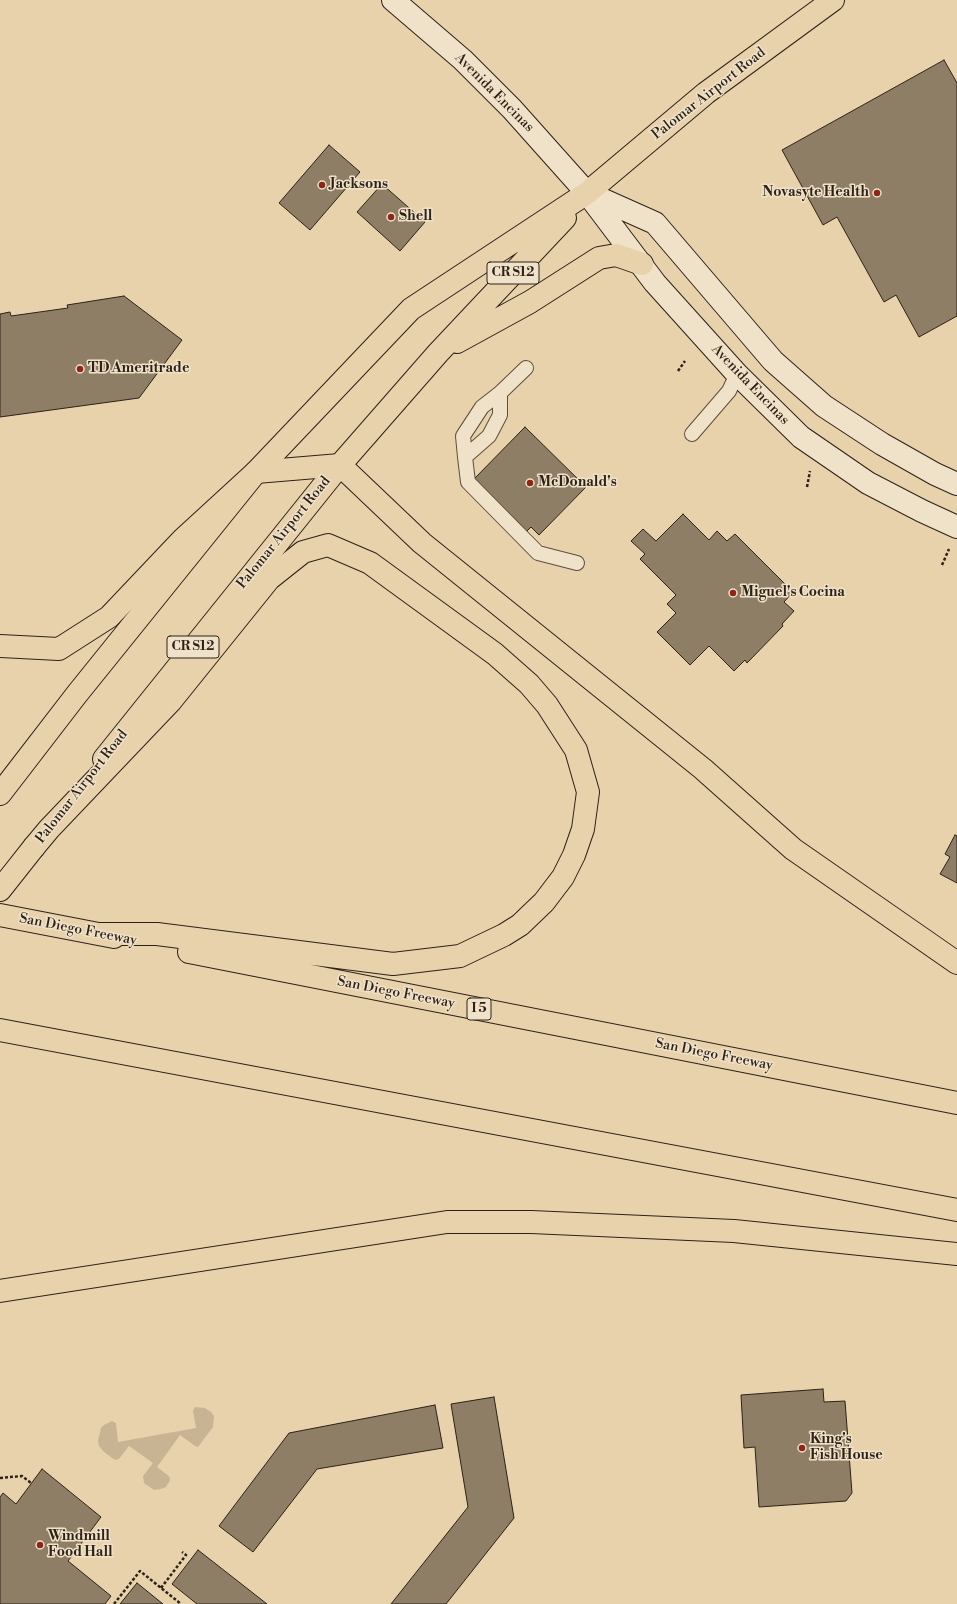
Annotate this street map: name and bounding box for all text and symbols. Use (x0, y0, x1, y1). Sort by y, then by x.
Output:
street label: Palomar Airport Road (649, 44, 769, 144)
street label: Avenida Encinas (451, 50, 537, 136)
place label: Jacksons (330, 177, 388, 193)
marker: Jacksons (317, 180, 327, 190)
place label: Novasyte Health (762, 185, 869, 201)
marker: Novasyte Health (872, 188, 882, 198)
place label: Shell (399, 209, 432, 225)
marker: Shell (386, 212, 396, 222)
road number: CR S12 (487, 262, 539, 284)
street label: Avenida Encinas (708, 341, 792, 429)
place label: TD Ameritrade (88, 361, 189, 377)
marker: TD Ameritrade (75, 364, 85, 374)
street label: Palomar Airport Road (234, 473, 334, 593)
place label: McDonald's (538, 475, 617, 491)
marker: McDonald's (525, 478, 535, 488)
place label: Miguel's Cocina (741, 585, 845, 601)
marker: Miguel's Cocina (728, 588, 738, 598)
road number: CR S12 (167, 636, 219, 658)
street label: Palomar Airport Road (32, 727, 132, 847)
street label: San Diego Freeway (18, 910, 138, 950)
street label: San Diego Freeway (336, 973, 456, 1013)
road number: I 5 (467, 998, 491, 1020)
street label: San Diego Freeway (654, 1035, 774, 1075)
place label: King's Fish House (810, 1432, 883, 1464)
marker: King's Fish House (797, 1443, 807, 1453)
place label: Windmill Food Hall (48, 1529, 113, 1562)
marker: Windmill Food Hall (35, 1540, 45, 1550)

